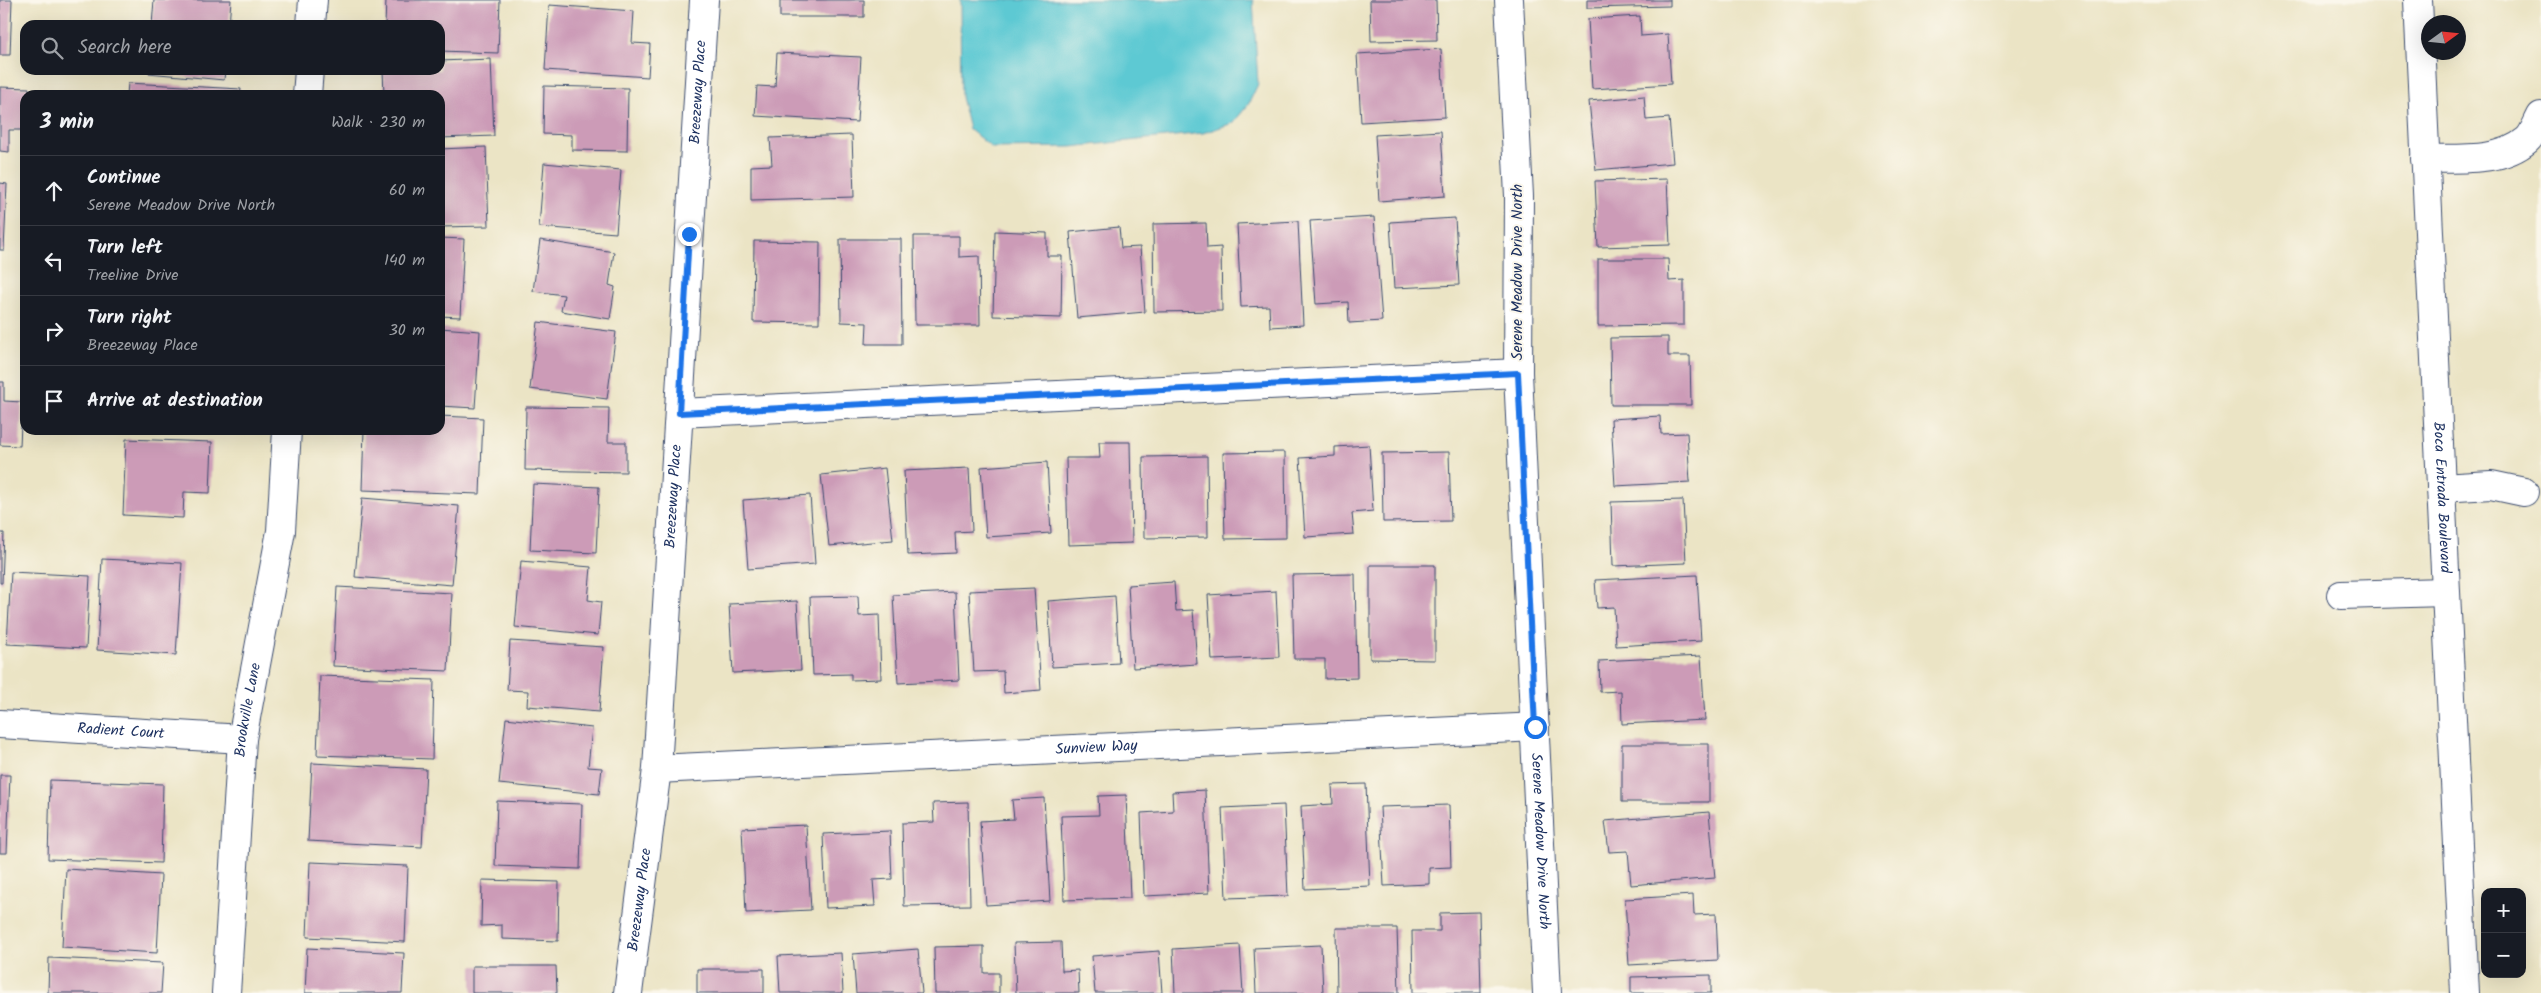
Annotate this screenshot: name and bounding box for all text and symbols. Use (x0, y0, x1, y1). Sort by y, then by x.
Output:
north arrow (2421, 15, 2466, 60)
search box (20, 20, 445, 75)
text: Search here (78, 33, 172, 63)
icon: search (38, 34, 66, 62)
street label: Breezeway Place (683, 39, 714, 145)
text: 3 min (40, 106, 94, 139)
text: Walk · 230 m (331, 110, 425, 135)
text: Continue (87, 163, 160, 193)
icon: ahead (40, 177, 68, 205)
text: 60 m (389, 178, 425, 203)
street label: Serene Meadow Drive North (1506, 184, 1530, 360)
text: Serene Meadow Drive North (87, 193, 275, 218)
route end (678, 223, 701, 246)
text: Turn left (87, 233, 162, 263)
icon: left (40, 247, 68, 275)
text: 140 m (384, 248, 425, 273)
text: Treeline Drive (87, 263, 179, 288)
text: Turn right (87, 303, 172, 333)
icon: right (40, 317, 68, 345)
text: 30 m (389, 318, 425, 343)
text: Breezeway Place (87, 333, 198, 358)
text: Arrive at destination (87, 386, 263, 416)
icon: arrive (40, 387, 68, 415)
street label: Boca Entrada Boulevard (2426, 421, 2457, 574)
street label: Breezeway Place (659, 444, 689, 549)
street label: Brookville Lane (229, 661, 268, 758)
route start (1524, 716, 1547, 739)
street label: Radient Court (76, 717, 165, 746)
street label: Sunview Way (1055, 734, 1139, 762)
street label: Serene Meadow Drive North (1524, 753, 1556, 930)
street label: Breezeway Place (621, 846, 659, 953)
map controls (2481, 888, 2526, 978)
button: + (2481, 888, 2526, 933)
button: − (2481, 933, 2526, 978)

